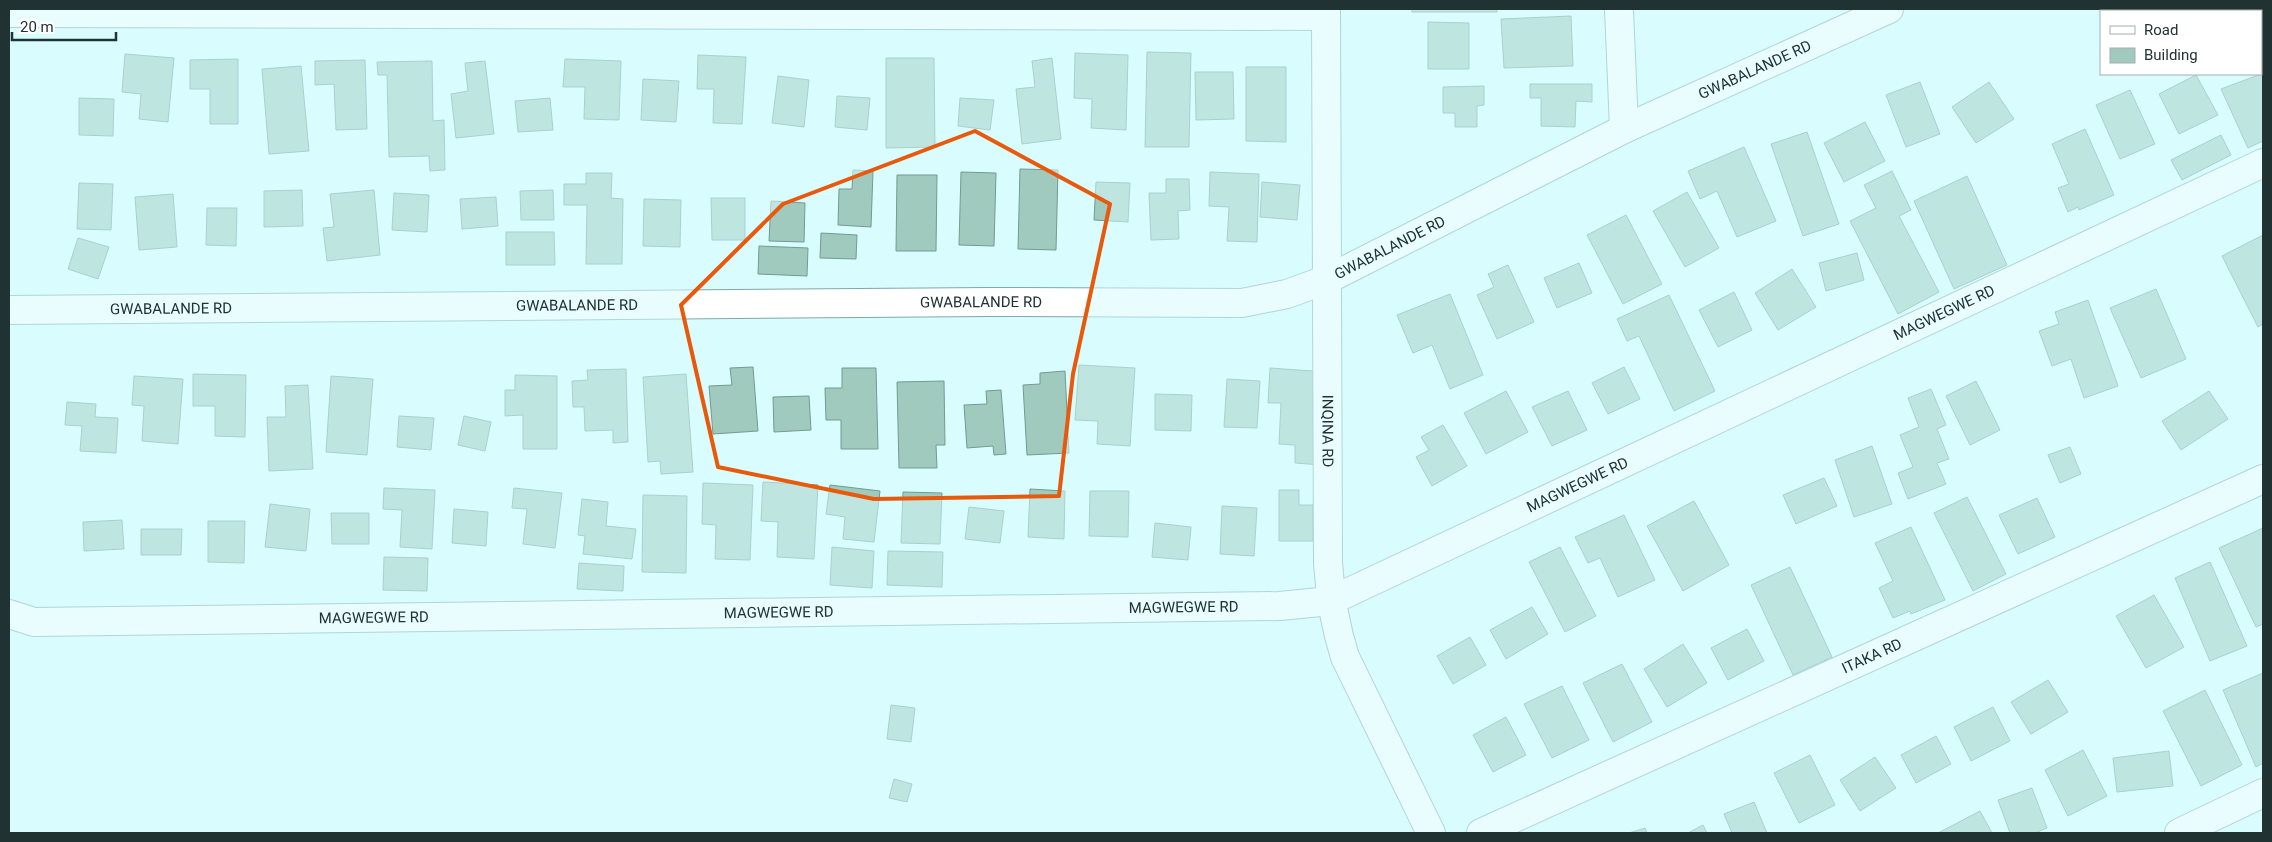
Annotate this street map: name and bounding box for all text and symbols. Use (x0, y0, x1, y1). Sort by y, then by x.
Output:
scale bar (12, 10, 116, 42)
legend (2100, 10, 2262, 75)
text: 20 m (20, 18, 54, 36)
text: Road (2144, 21, 2178, 39)
street label: GWABALANDE RD (1695, 36, 1814, 103)
text: Building (2144, 46, 2198, 64)
street label: GWABALANDE RD (1331, 212, 1448, 283)
street label: MAGWEGWE RD (1891, 281, 1998, 344)
street label: GWABALANDE RD (920, 293, 1042, 312)
street label: GWABALANDE RD (516, 296, 638, 315)
street label: GWABALANDE RD (110, 299, 232, 318)
street label: INQINA RD (1318, 395, 1337, 467)
street label: MAGWEGWE RD (1524, 453, 1631, 516)
street label: MAGWEGWE RD (1129, 598, 1239, 617)
street label: MAGWEGWE RD (724, 603, 834, 622)
street label: MAGWEGWE RD (319, 608, 429, 627)
street label: ITAKA RD (1839, 635, 1905, 677)

